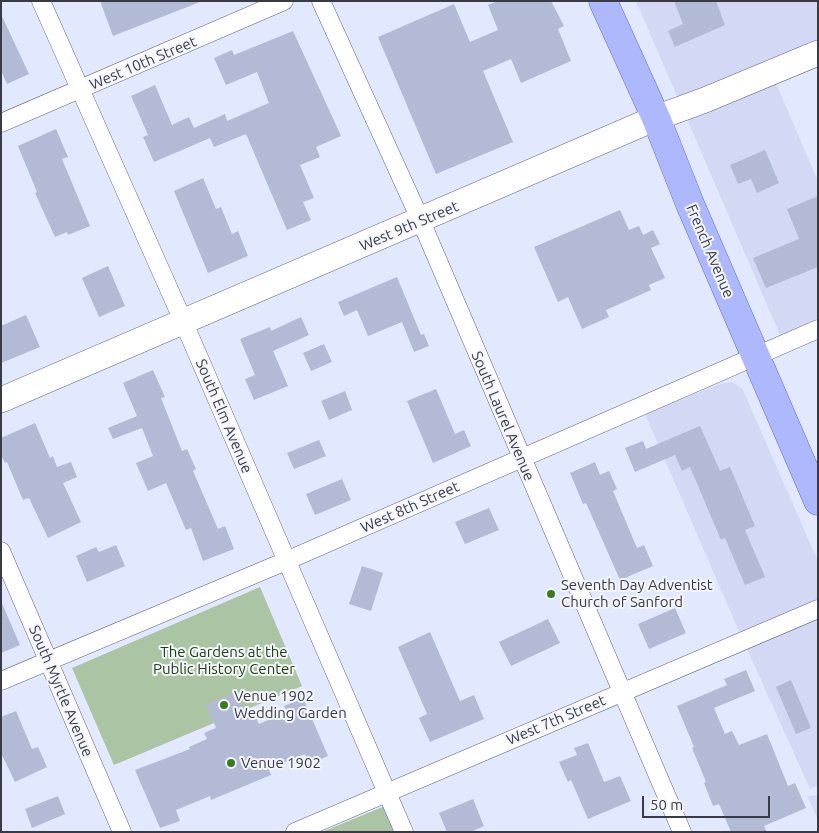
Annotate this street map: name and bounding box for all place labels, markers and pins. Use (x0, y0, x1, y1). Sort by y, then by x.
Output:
place label: Seventh Day Adventist Church of Sanford (561, 576, 713, 611)
marker: Seventh Day Adventist Church of Sanford (545, 588, 557, 600)
place label: Venue 1902 Wedding Garden (234, 687, 347, 722)
marker: Venue 1902 Wedding Garden (218, 699, 230, 711)
place label: Venue 1902 (241, 754, 321, 772)
marker: Venue 1902 (225, 757, 237, 769)

